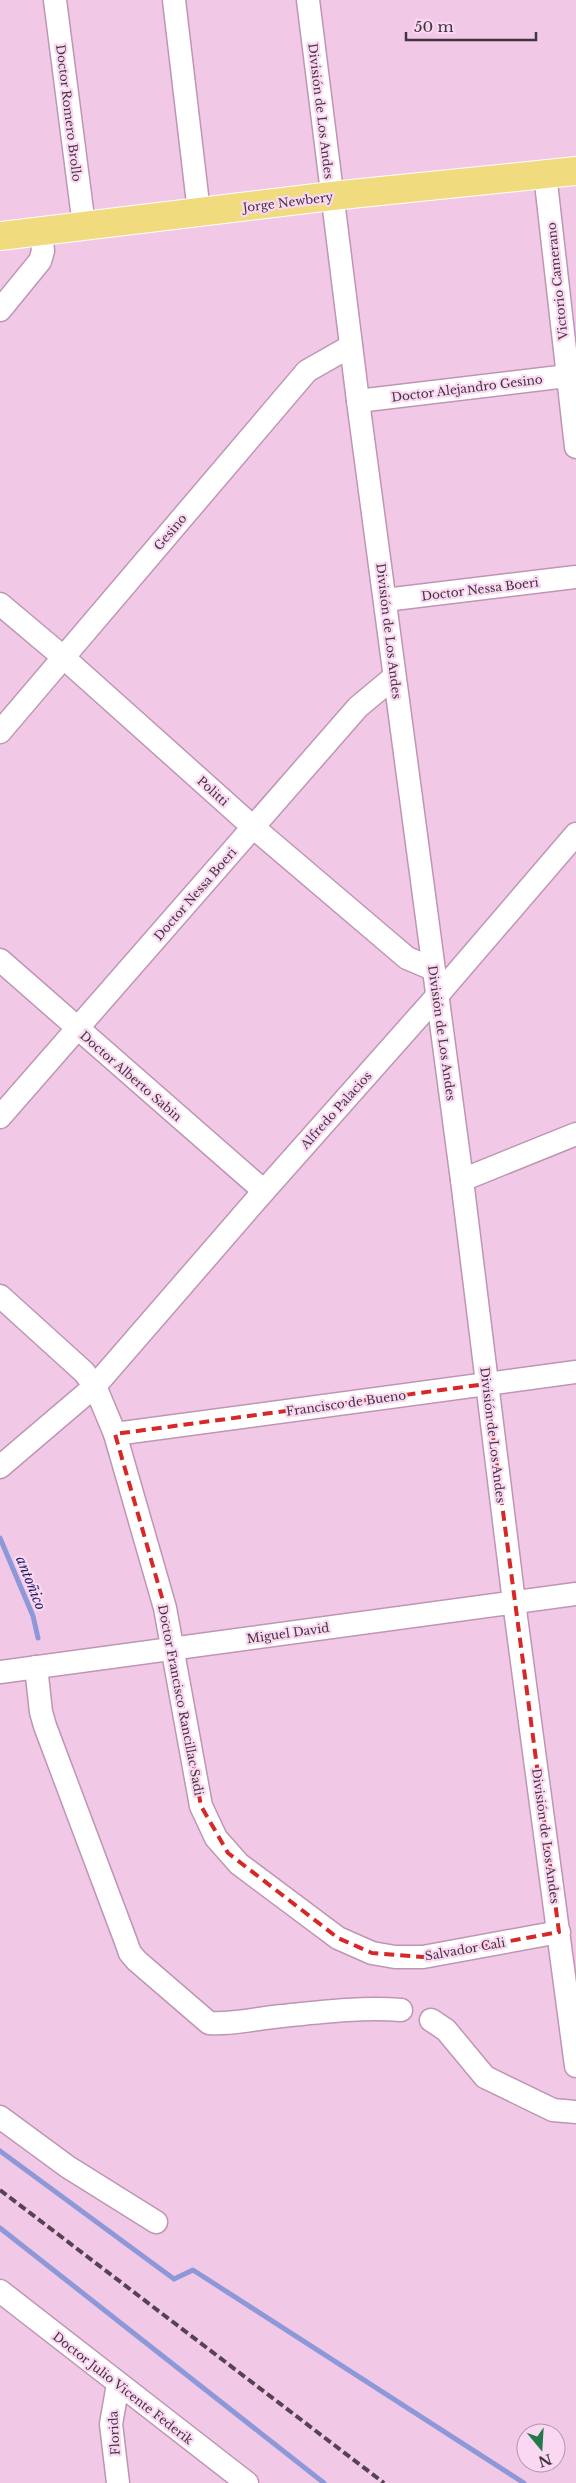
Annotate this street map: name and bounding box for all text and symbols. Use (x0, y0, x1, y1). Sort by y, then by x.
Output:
scale bar (406, 10, 536, 42)
text: 50 m (414, 17, 454, 36)
street label: División de Los Andes (305, 42, 337, 180)
street label: Doctor Romero Brollo (53, 43, 85, 183)
street label: Jorge Newbery (240, 189, 334, 215)
street label: Victorio Camerano (543, 221, 571, 341)
street label: Doctor Alejandro Gesino (391, 371, 544, 405)
street label: Gesino (150, 511, 190, 553)
street label: División de Los Andes (373, 562, 405, 700)
street label: Doctor Nessa Boeri (420, 574, 540, 604)
street label: Politti (194, 773, 232, 809)
street label: Doctor Nessa Boeri (151, 845, 239, 943)
street label: División de Los Andes (425, 964, 459, 1102)
street label: Doctor Alberto Sabin (77, 1028, 185, 1124)
street label: Alfredo Palacios (297, 1068, 375, 1153)
street label: División de Los Andes (477, 1366, 509, 1504)
street label: Francisco de Bueno (285, 1387, 407, 1419)
water label: antoñico (12, 1554, 50, 1612)
street label: Doctor Francisco Rancillac Sadi (155, 1603, 207, 1797)
street label: Miguel David (246, 1620, 330, 1646)
street label: División de Los Andes (529, 1767, 563, 1905)
street label: Salvador Cali (424, 1935, 506, 1963)
street label: Doctor Julio Vicente Federik (50, 2329, 197, 2448)
street label: Florida (105, 2410, 123, 2456)
north arrow (516, 2423, 566, 2473)
text: N (536, 2450, 554, 2471)

